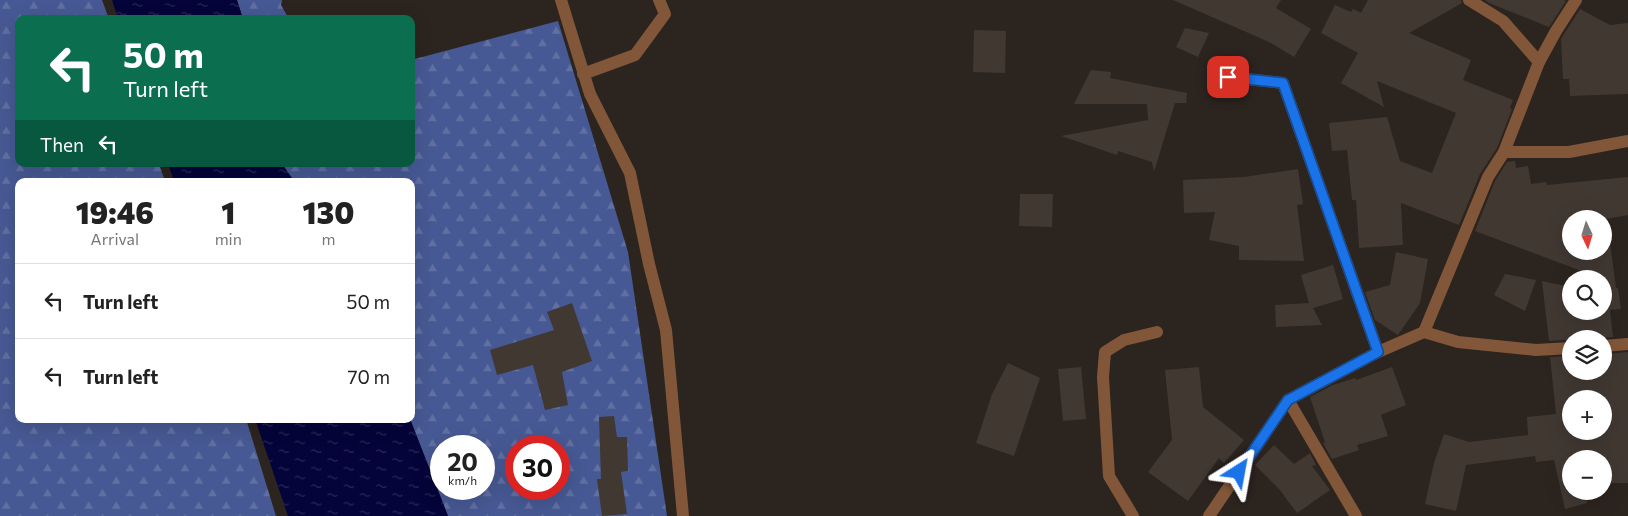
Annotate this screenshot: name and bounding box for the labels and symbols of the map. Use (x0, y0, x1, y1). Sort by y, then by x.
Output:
pin (1207, 56, 1249, 98)
north arrow (1562, 210, 1612, 260)
speed limit sign: 30 (505, 435, 570, 500)
position arrow (1212, 445, 1264, 497)

